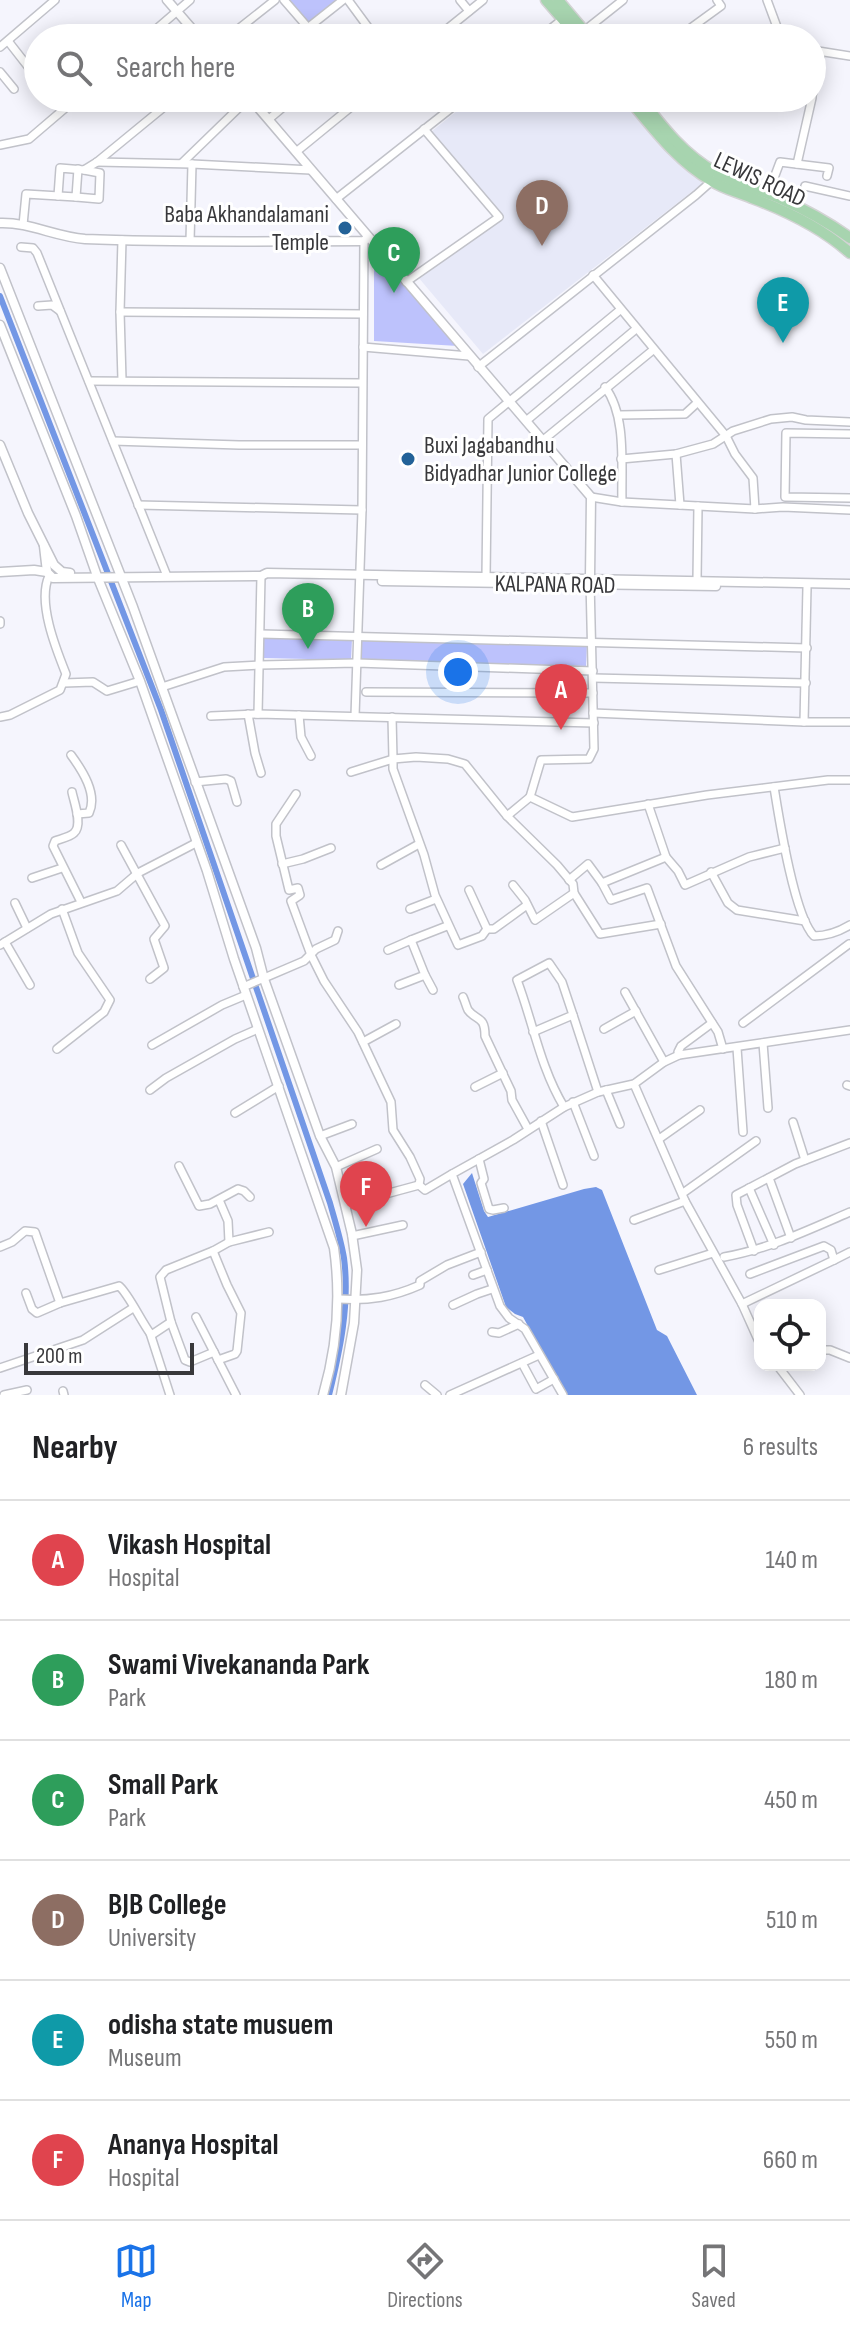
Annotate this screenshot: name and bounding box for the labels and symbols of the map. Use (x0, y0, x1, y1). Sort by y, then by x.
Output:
street label: LEWIS ROAD (709, 146, 810, 213)
pin: D (516, 180, 568, 246)
place label: Baba Akhandalamani Temple (164, 200, 329, 257)
marker: Baba Akhandalamani Temple (336, 219, 354, 237)
pin: C (368, 227, 420, 293)
pin: E (757, 277, 809, 343)
place label: Buxi Jagabandhu Bidyadhar Junior College (424, 431, 617, 488)
marker: Buxi Jagabandhu Bidyadhar Junior College (399, 450, 417, 468)
street label: KALPANA ROAD (494, 569, 616, 600)
pin: B (282, 583, 334, 649)
your location (438, 652, 478, 692)
pin: A (535, 664, 587, 730)
pin: F (340, 1161, 392, 1227)
scale bar (24, 1339, 194, 1375)

